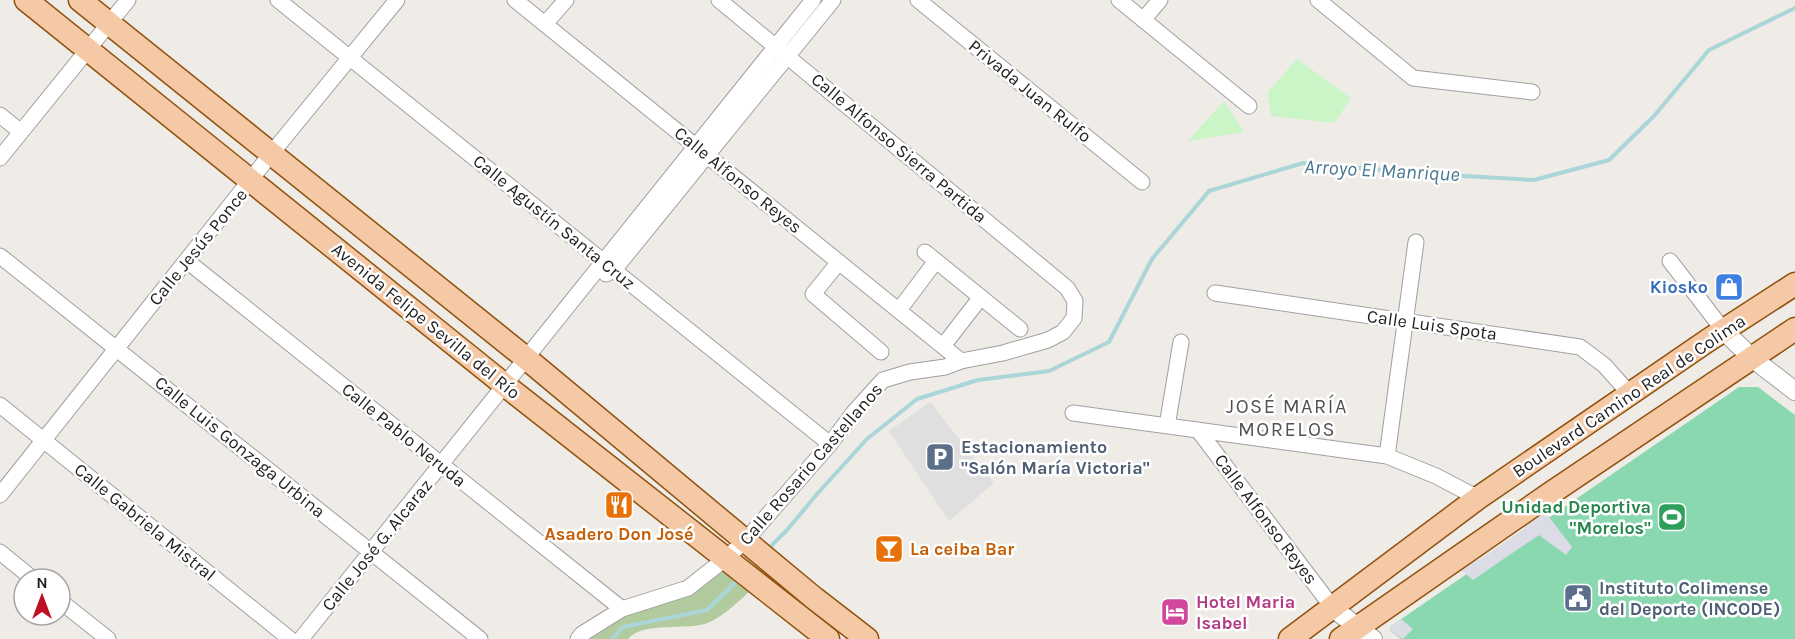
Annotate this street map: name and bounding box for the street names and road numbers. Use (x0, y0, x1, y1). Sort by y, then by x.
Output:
street label: Privada Juan Rulfo (964, 35, 1096, 147)
street label: Calle Alfonso Sierra Partida (807, 68, 991, 228)
street label: Calle Alfonso Reyes (670, 122, 806, 238)
street label: Calle Agustín Santa Cruz (468, 150, 640, 294)
street label: Calle Jesús Ponce (144, 184, 252, 310)
street label: Avenida Felipe Sevilla del Río (327, 238, 525, 404)
street label: Calle Luis Spota (1366, 305, 1498, 345)
street label: Boulevard Camino Real de Colima (1508, 310, 1750, 482)
street label: Calle Luis Gonzaga Urbina (150, 371, 330, 523)
street label: Calle Pablo Neruda (337, 378, 471, 492)
street label: Calle Rosario Castellanos (735, 379, 887, 549)
street label: Calle Alfonso Reyes (1210, 449, 1322, 589)
street label: Calle Gabriela Mistral (70, 458, 220, 586)
street label: Calle José G. Alcaraz (317, 475, 437, 615)

